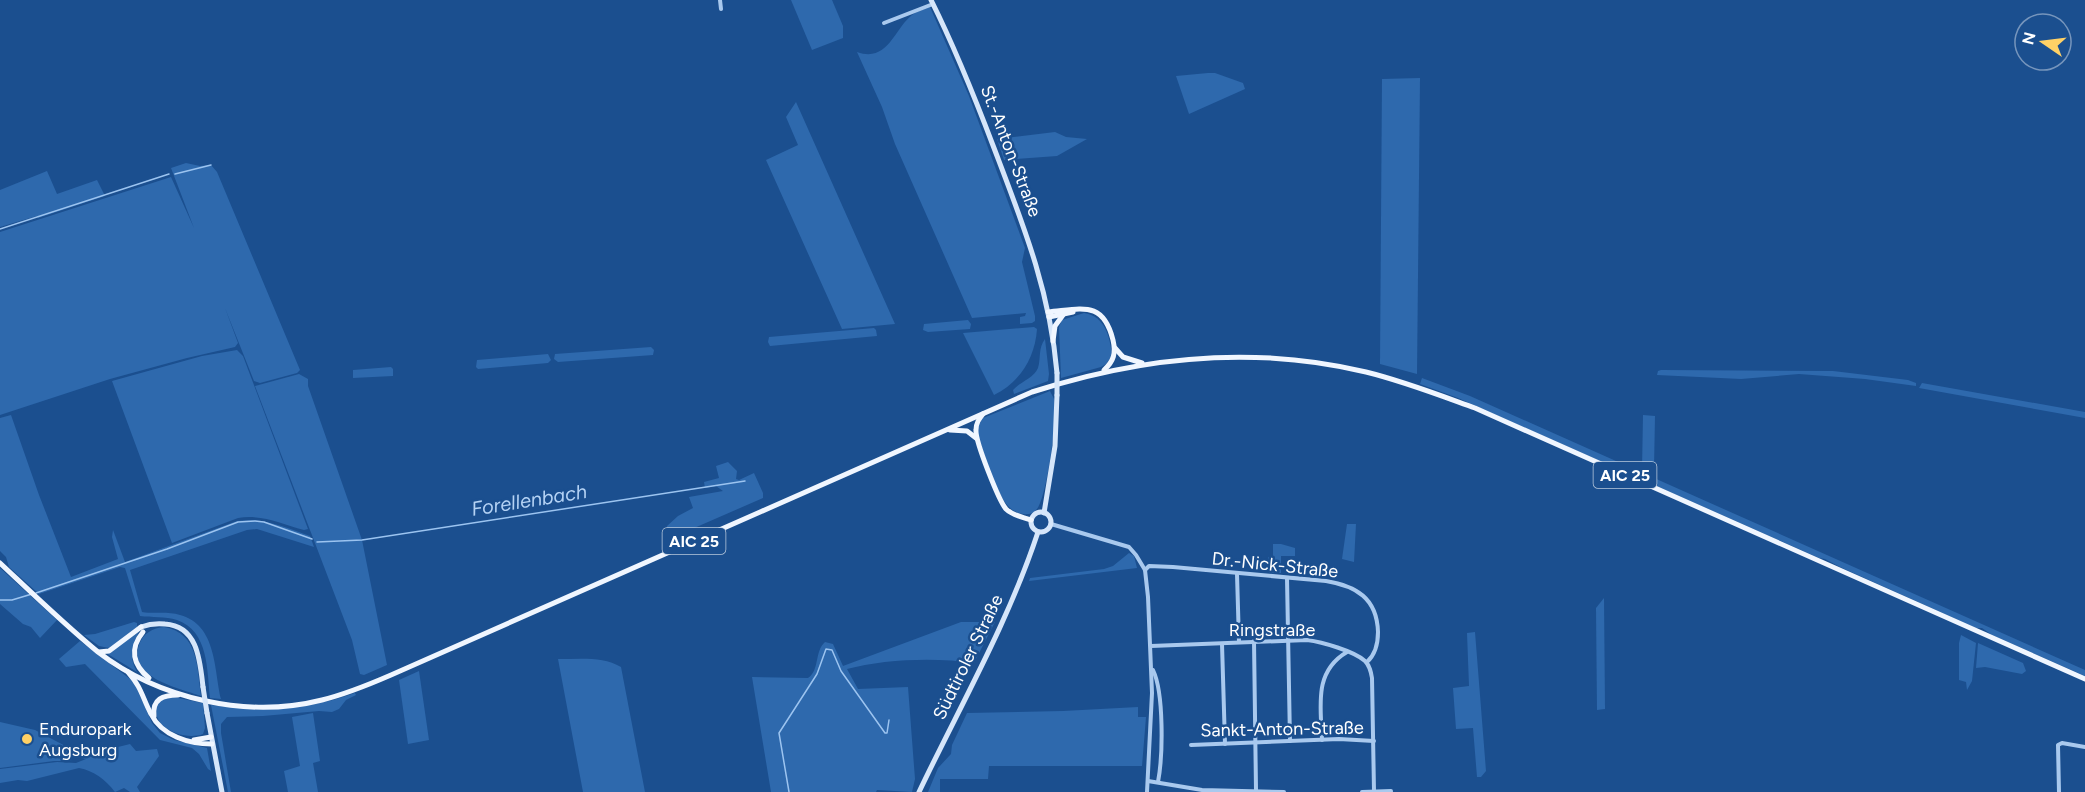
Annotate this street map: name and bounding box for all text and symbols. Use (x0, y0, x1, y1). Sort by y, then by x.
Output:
north arrow (2013, 12, 2073, 72)
text: N (2018, 30, 2040, 47)
street label: St.-Anton-Straße (976, 82, 1046, 220)
road number: AIC 25 (1594, 462, 1656, 488)
water label: Forellenbach (470, 479, 588, 521)
road number: AIC 25 (662, 528, 726, 554)
street label: Dr.-Nick-Straße (1211, 547, 1339, 583)
street label: Südtiroler Straße (928, 591, 1008, 723)
street label: Ringstraße (1229, 619, 1315, 641)
street label: Sankt-Anton-Straße (1200, 717, 1364, 741)
place label: Enduropark Augsburg (39, 718, 132, 761)
marker: Enduropark Augsburg (20, 732, 34, 746)

